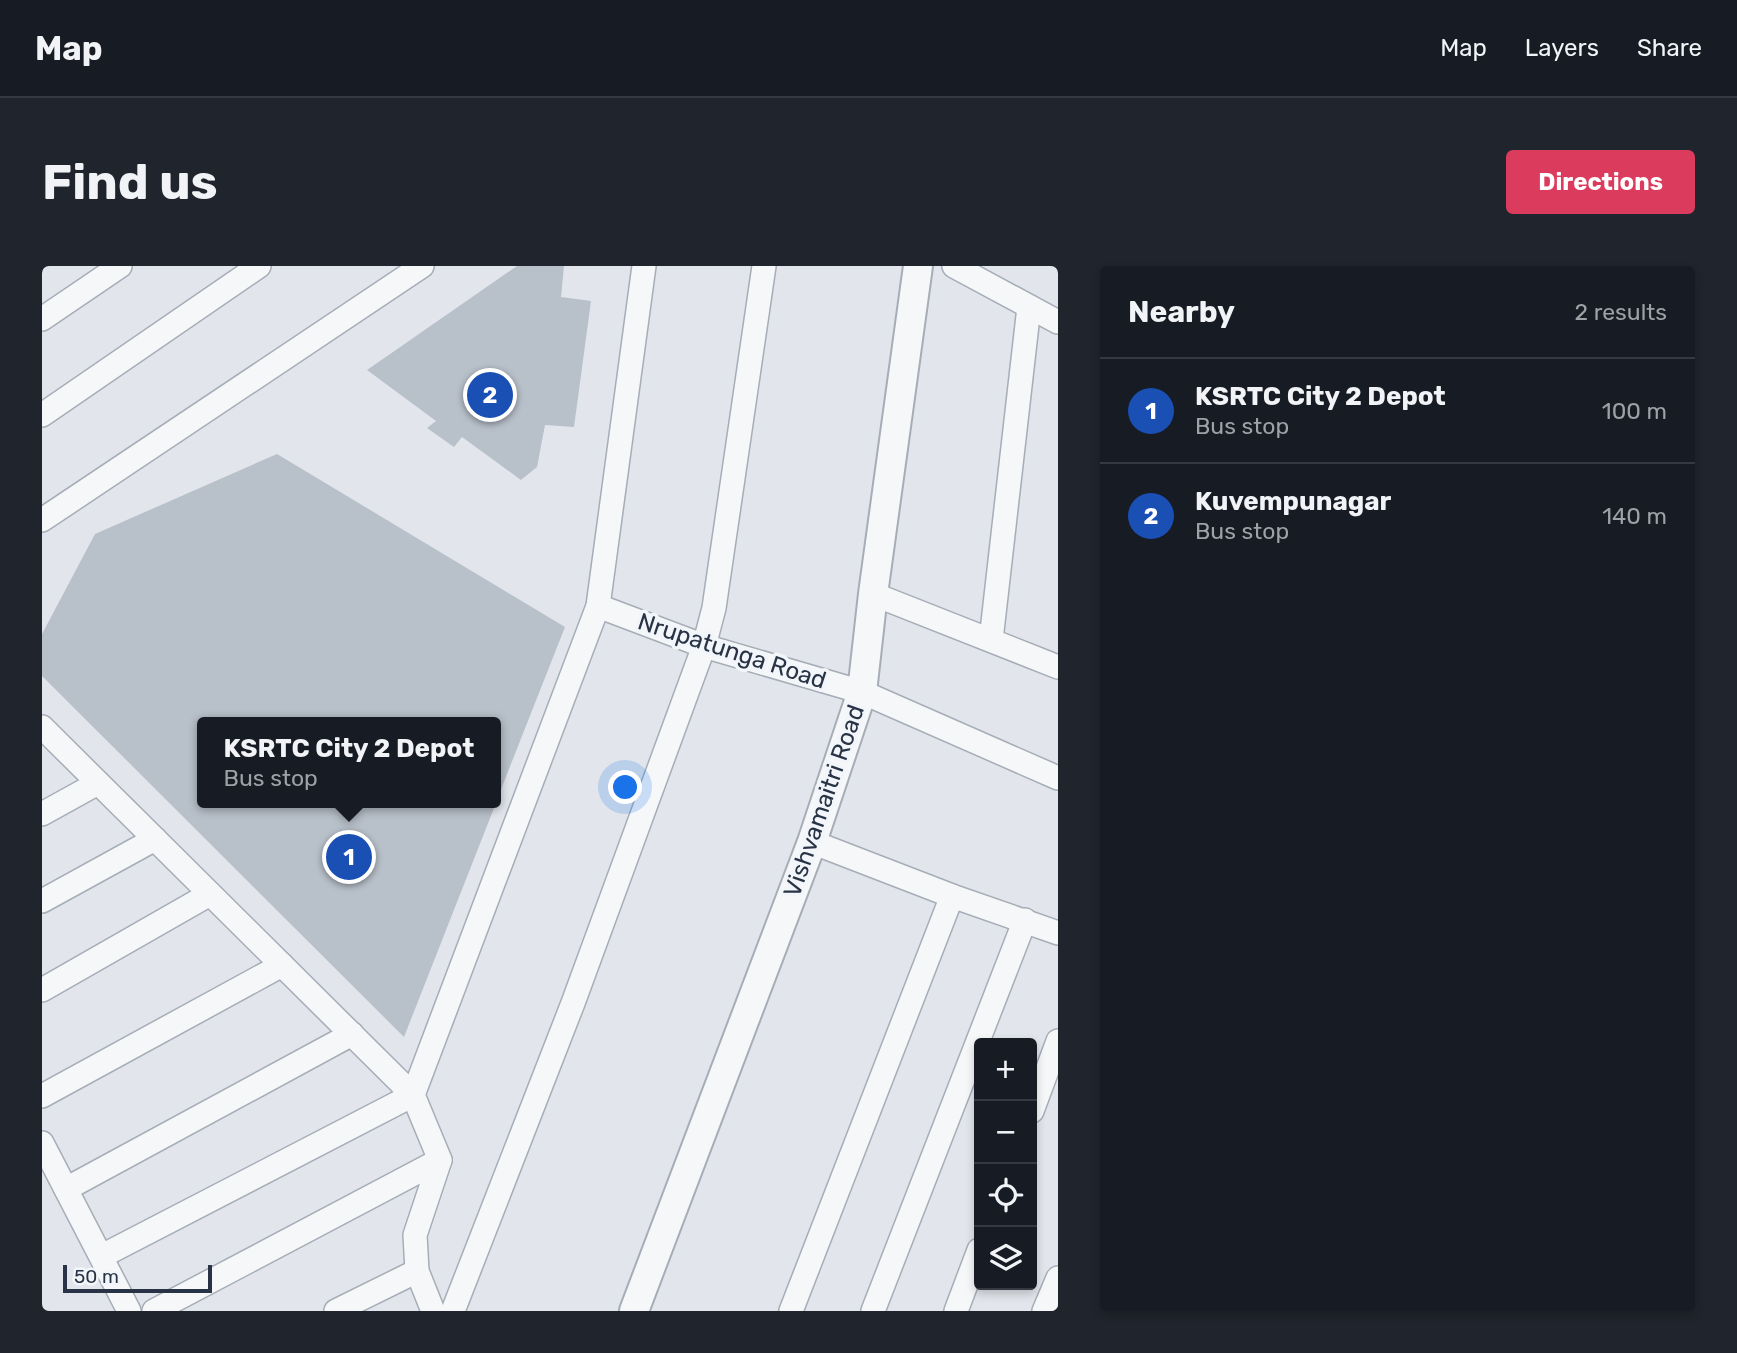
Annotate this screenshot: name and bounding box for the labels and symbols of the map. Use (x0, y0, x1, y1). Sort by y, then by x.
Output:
pin: 2 (467, 369, 513, 421)
street label: Nrupatunga Road (634, 607, 830, 695)
street label: Vishvamaitri Road (778, 701, 870, 901)
your location (608, 770, 642, 804)
pin: 1 (326, 831, 372, 883)
scale bar (63, 1262, 212, 1294)

